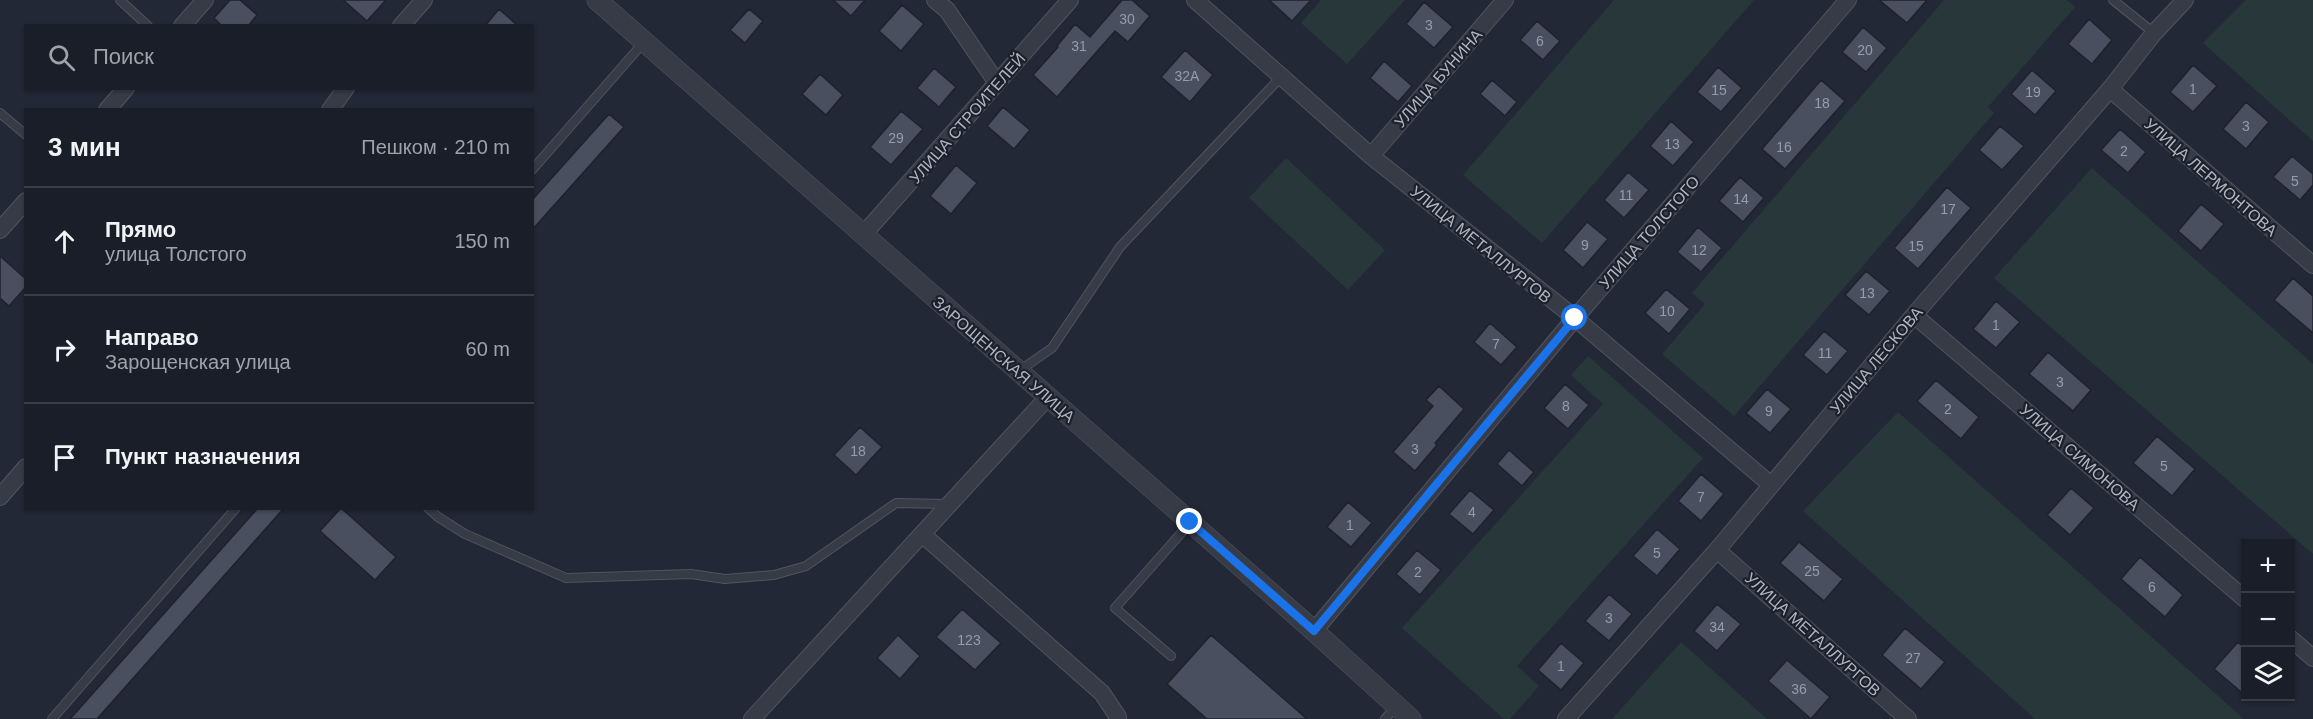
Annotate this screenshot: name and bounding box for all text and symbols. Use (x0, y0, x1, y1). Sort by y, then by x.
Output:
house number: 30 (1119, 11, 1135, 27)
house number: 3 (1425, 17, 1433, 33)
search box (24, 24, 534, 90)
street label: УЛИЦА БУНИНА (1391, 26, 1486, 131)
house number: 6 (1536, 33, 1544, 49)
house number: 31 (1071, 38, 1087, 54)
icon: search (45, 41, 78, 74)
house number: 20 (1857, 42, 1873, 58)
text: Поиск (93, 44, 154, 69)
street label: УЛИЦА СТРОИТЕЛЕЙ (906, 49, 1028, 187)
house number: 32А (1175, 68, 1200, 84)
house number: 1 (2189, 81, 2197, 97)
house number: 15 (1711, 82, 1727, 98)
house number: 19 (2025, 84, 2041, 100)
house number: 18 (1814, 95, 1830, 111)
street label: УЛИЦА ЛЕРМОНТОВА (2141, 115, 2281, 240)
house number: 3 (2242, 118, 2250, 134)
house number: 29 (888, 130, 904, 146)
text: 3 мин (48, 132, 121, 162)
text: Пешком · 210 m (361, 136, 510, 158)
house number: 13 (1664, 136, 1680, 152)
house number: 16 (1776, 139, 1792, 155)
house number: 2 (2120, 143, 2128, 159)
street label: УЛИЦА ТОЛСТОГО (1596, 173, 1703, 292)
house number: 5 (2291, 173, 2299, 189)
street label: УЛИЦА МЕТАЛЛУРГОВ (1407, 183, 1554, 306)
house number: 11 (1619, 187, 1633, 203)
house number: 14 (1733, 191, 1749, 207)
house number: 17 (1940, 201, 1956, 217)
text: Прямо (105, 217, 176, 242)
icon: ahead (48, 225, 81, 258)
text: 150 m (454, 230, 510, 252)
house number: 9 (1581, 237, 1589, 253)
house number: 15 (1908, 238, 1924, 254)
house number: 12 (1691, 242, 1707, 258)
text: улица Толстого (105, 243, 247, 265)
house number: 13 (1859, 285, 1875, 301)
street label: ЗАРОЩЕНСКАЯ УЛИЦА (929, 293, 1078, 426)
house number: 10 (1659, 303, 1675, 319)
street label: УЛИЦА ЛЕСКОВА (1827, 303, 1926, 417)
route start (1561, 304, 1587, 330)
house number: 1 (1992, 317, 2000, 333)
text: Направо (105, 325, 199, 350)
icon: right (48, 333, 81, 366)
house number: 7 (1492, 336, 1500, 352)
text: 60 m (466, 338, 510, 360)
house number: 11 (1818, 345, 1832, 361)
text: Зарощенская улица (105, 351, 291, 373)
house number: 3 (2056, 374, 2064, 390)
house number: 8 (1562, 398, 1570, 414)
house number: 2 (1944, 401, 1952, 417)
street label: УЛИЦА СИМОНОВА (2017, 401, 2143, 514)
house number: 9 (1765, 403, 1773, 419)
icon: arrive (48, 441, 81, 474)
house number: 3 (1411, 441, 1419, 457)
house number: 18 (850, 443, 866, 459)
text: Пункт назначения (105, 444, 301, 469)
house number: 5 (2160, 458, 2168, 474)
house number: 7 (1697, 489, 1705, 505)
house number: 4 (1468, 504, 1476, 520)
route end (1176, 508, 1202, 534)
house number: 1 (1346, 517, 1354, 533)
map controls (2241, 539, 2295, 701)
button: + (2241, 539, 2295, 593)
house number: 5 (1653, 545, 1661, 561)
house number: 25 (1804, 563, 1820, 579)
house number: 2 (1414, 564, 1422, 580)
street label: УЛИЦА МЕТАЛЛУРГОВ (1742, 569, 1884, 699)
house number: 6 (2148, 579, 2156, 595)
button: − (2241, 593, 2295, 647)
house number: 3 (1605, 610, 1613, 626)
house number: 34 (1709, 619, 1725, 635)
house number: 123 (957, 632, 981, 648)
button: layers (2241, 647, 2295, 701)
house number: 27 (1905, 650, 1921, 666)
house number: 1 (1557, 658, 1565, 674)
house number: 36 (1791, 681, 1807, 697)

